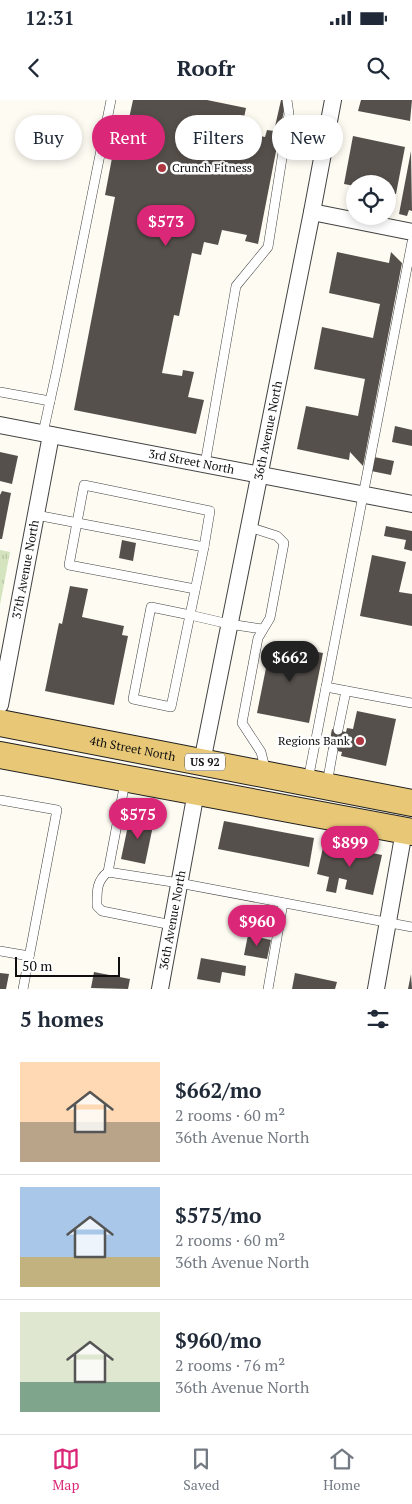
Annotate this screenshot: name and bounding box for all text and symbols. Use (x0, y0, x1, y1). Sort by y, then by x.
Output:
text: 12:31 (25, 5, 74, 30)
text: Roofr (177, 53, 235, 82)
icon: back (20, 54, 48, 82)
icon: search (364, 54, 392, 82)
chip: Buy (15, 115, 82, 160)
chip: Rent (92, 115, 165, 160)
chip: Filters (175, 115, 262, 160)
chip: New (272, 115, 343, 160)
place label: Crunch Fitness (172, 160, 252, 175)
marker: Crunch Fitness (156, 162, 168, 174)
map controls (346, 175, 396, 225)
button: locate (346, 175, 396, 225)
pin: $573 (136, 204, 196, 247)
text: $573 (148, 210, 184, 232)
street label: 36th Avenue North (251, 380, 285, 481)
street label: 3rd Street North (147, 446, 236, 477)
street label: 37th Avenue North (8, 519, 42, 620)
pin: $662 (260, 640, 320, 683)
text: $662 (272, 646, 308, 668)
street label: 4th Street North (88, 733, 177, 764)
place label: Regions Bank (278, 733, 351, 748)
marker: Regions Bank (354, 735, 366, 747)
road number: US 92 (185, 754, 225, 770)
pin: $575 (108, 798, 168, 840)
text: $575 (120, 803, 156, 825)
pin: $899 (320, 826, 380, 868)
text: $899 (332, 831, 368, 853)
street label: 36th Avenue North (156, 869, 189, 971)
pin: $960 (227, 904, 287, 947)
text: $960 (239, 910, 275, 932)
scale bar (15, 954, 120, 977)
text: 50 m (22, 956, 52, 975)
text: 5 homes (20, 1005, 104, 1033)
icon: filters (364, 1005, 392, 1033)
text: $662/mo (175, 1076, 262, 1104)
icon: home (60, 1082, 120, 1142)
text: 2 rooms · 60 m² (175, 1104, 285, 1126)
text: 36th Avenue North (175, 1126, 309, 1148)
text: $575/mo (175, 1201, 262, 1229)
icon: home (60, 1207, 120, 1267)
text: 2 rooms · 60 m² (175, 1229, 285, 1251)
text: 36th Avenue North (175, 1251, 309, 1273)
text: $960/mo (175, 1326, 262, 1354)
icon: home (60, 1332, 120, 1392)
text: 2 rooms · 76 m² (175, 1354, 285, 1376)
text: 36th Avenue North (175, 1376, 309, 1398)
tab: Map (52, 1445, 80, 1494)
tab: Saved (183, 1445, 220, 1494)
tab: Home (323, 1445, 360, 1494)

